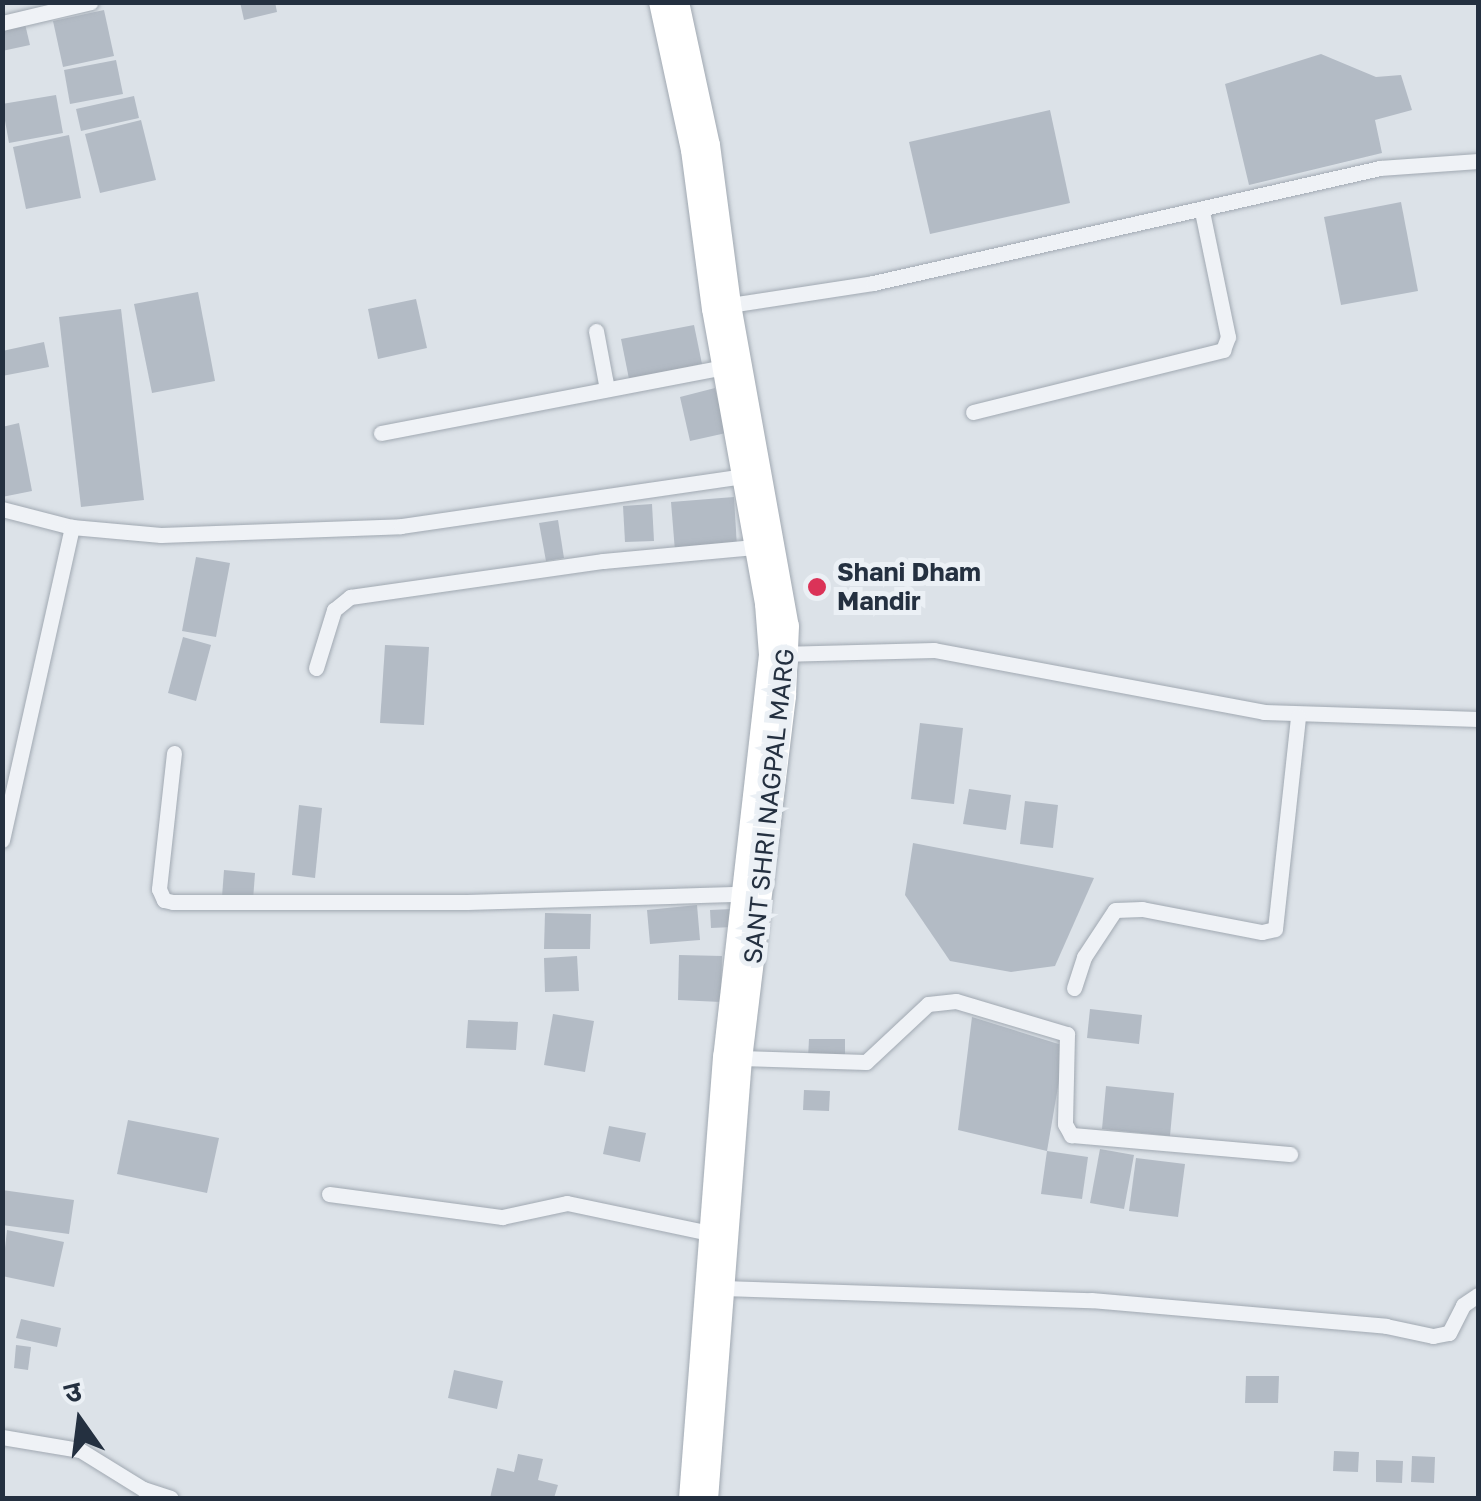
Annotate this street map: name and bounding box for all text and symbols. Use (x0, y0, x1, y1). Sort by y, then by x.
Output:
place label: Shani Dham Mandir (837, 558, 981, 617)
marker: Shani Dham Mandir (806, 576, 828, 598)
street label: SANT SHRI NAGPAL MARG (738, 647, 800, 965)
north arrow (30, 1371, 130, 1471)
text: उ (61, 1373, 85, 1409)

